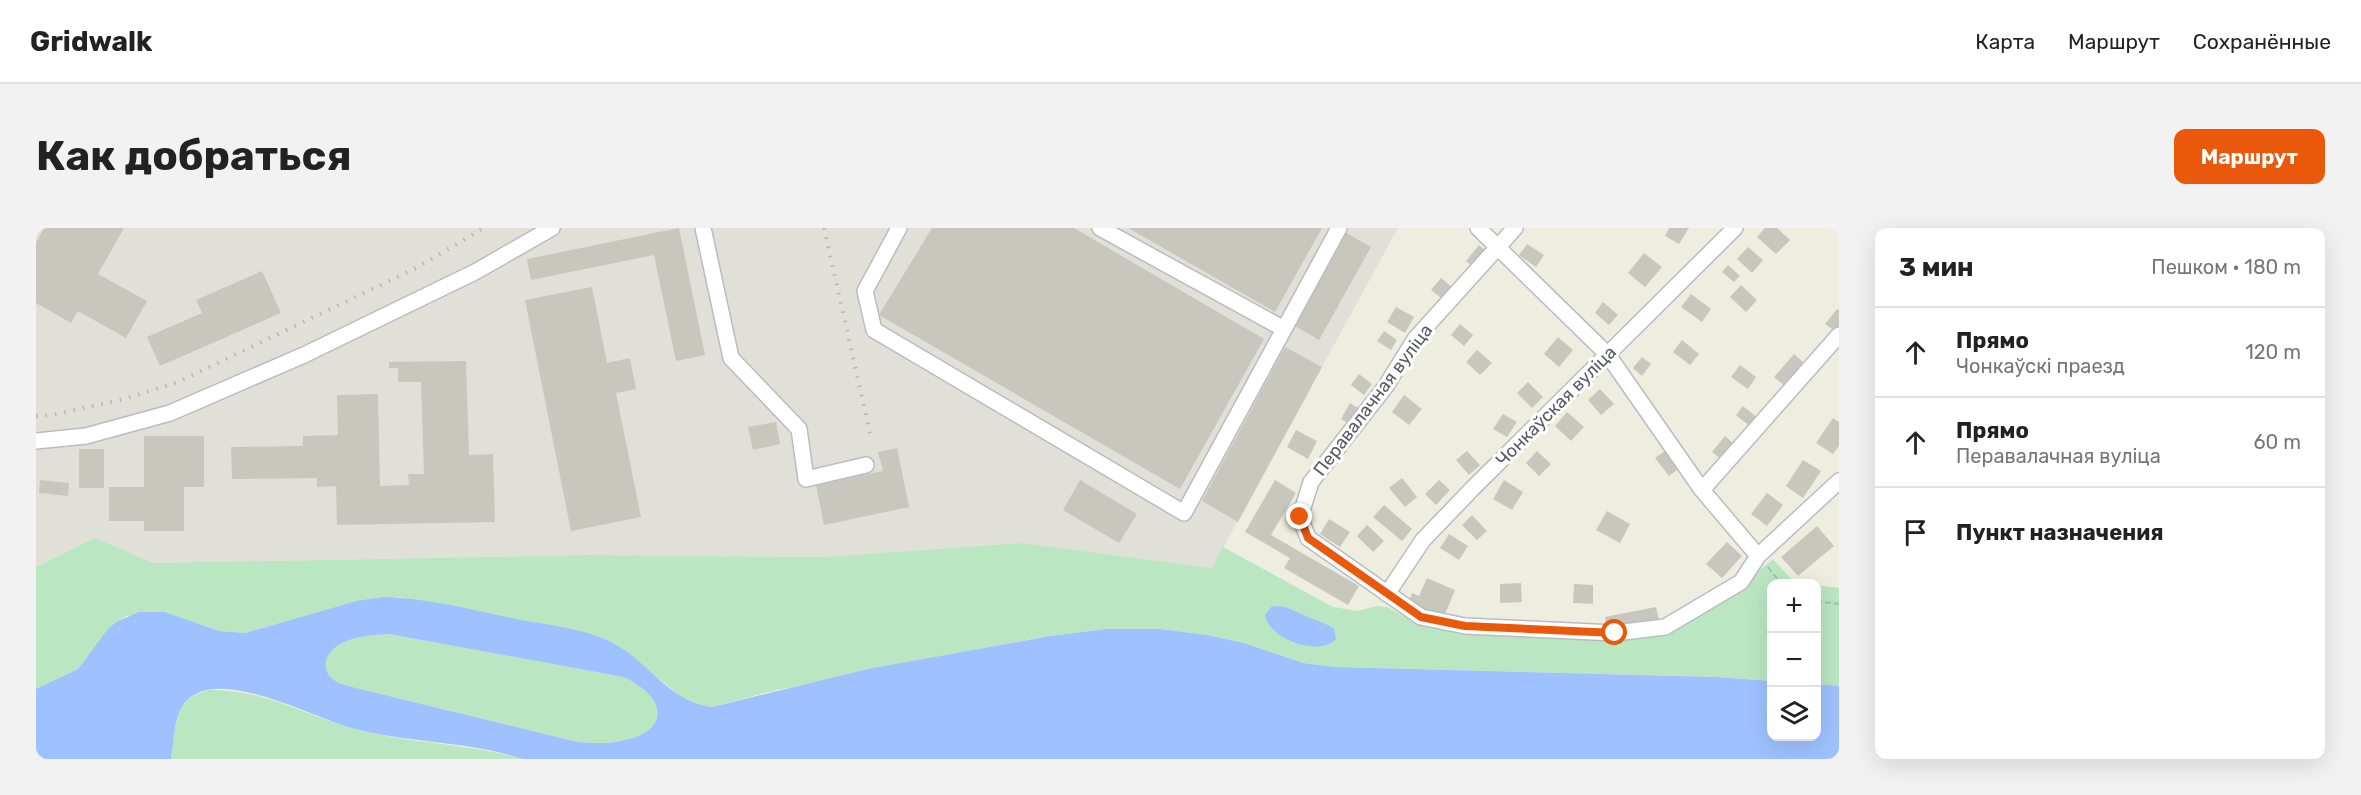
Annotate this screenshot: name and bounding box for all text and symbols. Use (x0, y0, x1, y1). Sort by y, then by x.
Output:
text: Gridwalk (30, 25, 152, 58)
text: Карта (1975, 29, 2035, 54)
text: Маршрут (2068, 29, 2160, 54)
text: Сохранённые (2193, 29, 2331, 54)
button: Маршрут (2174, 129, 2325, 184)
text: Как добраться (36, 131, 352, 181)
text: 3 мин (1899, 252, 1974, 283)
text: Пешком · 180 m (2151, 255, 2301, 279)
street label: Перавалачная вуліца (1309, 320, 1437, 480)
text: Прямо (1956, 327, 2029, 354)
icon: ahead (1899, 336, 1932, 369)
text: 120 m (2245, 340, 2301, 364)
street label: Чонкаўская вуліца (1491, 341, 1621, 471)
text: Чонкаўскі праезд (1956, 354, 2125, 378)
text: Прямо (1956, 417, 2029, 444)
icon: ahead (1899, 426, 1932, 459)
text: 60 m (2254, 430, 2301, 454)
text: Перавалачная вуліца (1956, 444, 2161, 468)
route end (1286, 503, 1312, 529)
icon: arrive (1899, 516, 1932, 549)
text: Пункт назначения (1956, 519, 2164, 546)
map controls (1767, 579, 1821, 741)
button: + (1767, 579, 1821, 633)
route start (1601, 619, 1627, 645)
button: − (1767, 633, 1821, 687)
button: layers (1767, 687, 1821, 741)

